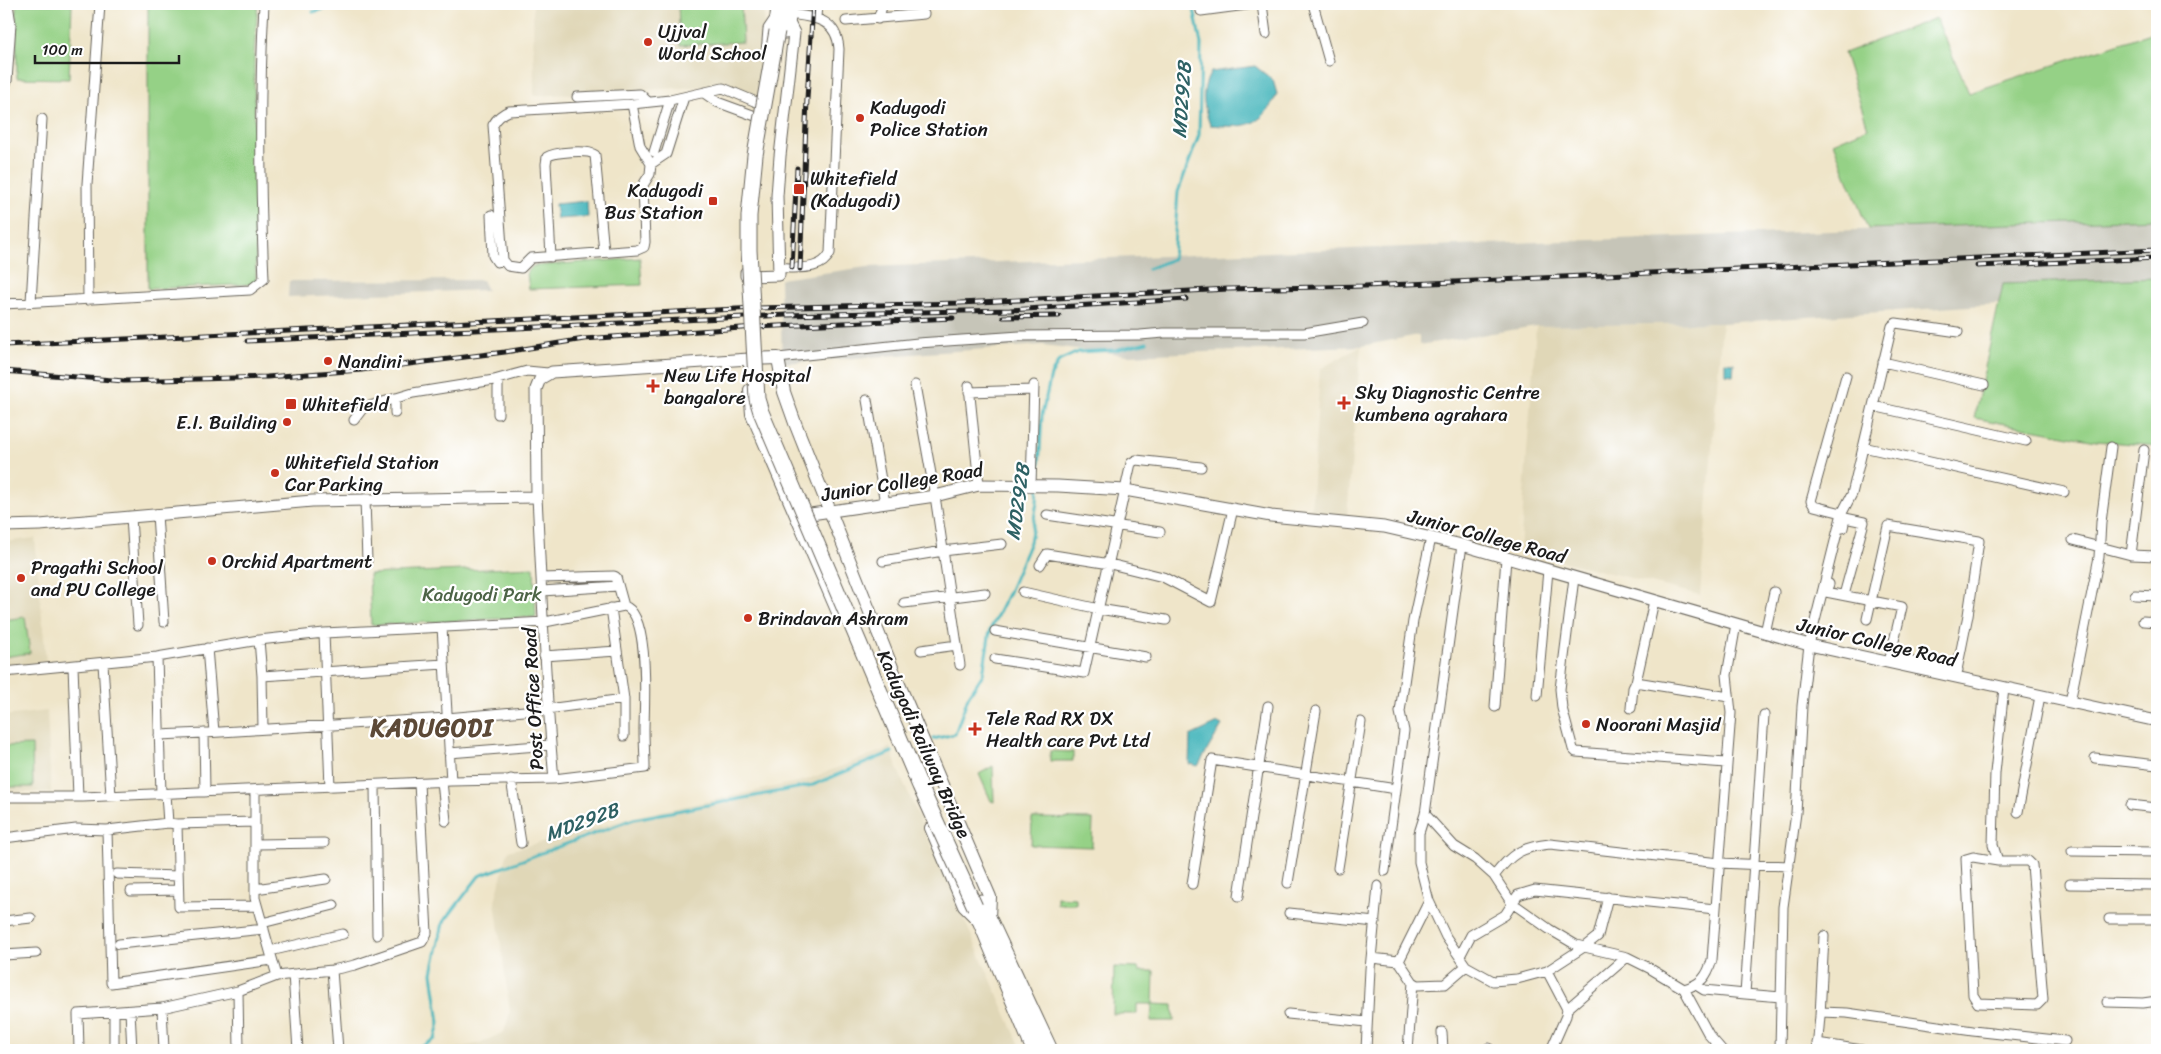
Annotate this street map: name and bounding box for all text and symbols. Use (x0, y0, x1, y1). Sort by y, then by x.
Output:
place label: Ujjval World School (658, 15, 767, 70)
scale bar (35, 32, 179, 64)
marker: Ujjval World School (642, 36, 654, 48)
text: 100 m (42, 37, 83, 63)
water label: MD292B (1162, 58, 1202, 139)
place label: Kadugodi Police Station (870, 91, 988, 146)
marker: Kadugodi Police Station (854, 112, 866, 124)
place label: Whitefield (Kadugodi) (810, 162, 900, 217)
place label: Kadugodi Bus Station (605, 174, 704, 229)
marker: Whitefield (Kadugodi) (792, 182, 806, 196)
marker: Kadugodi Bus Station (707, 195, 719, 207)
place label: Nandini (338, 345, 403, 378)
marker: Nandini (322, 355, 334, 367)
place label: New Life Hospital bangalore (664, 359, 811, 414)
place label: Sky Diagnostic Centre kumbena agrahara (1355, 376, 1540, 431)
marker: New Life Hospital bangalore (646, 379, 660, 393)
place label: Whitefield (302, 388, 391, 421)
marker: Sky Diagnostic Centre kumbena agrahara (1337, 396, 1351, 410)
marker: Whitefield (284, 397, 298, 411)
place label: E.I. Building (176, 406, 277, 439)
marker: E.I. Building (281, 416, 293, 428)
place label: Whitefield Station Car Parking (285, 446, 439, 501)
street label: Junior College Road (818, 453, 987, 511)
water label: MD292B (995, 460, 1041, 542)
marker: Whitefield Station Car Parking (269, 467, 281, 479)
street label: Junior College Road (1403, 499, 1572, 574)
place label: Orchid Apartment (222, 545, 372, 578)
place label: Pragathi School and PU College (31, 551, 163, 606)
marker: Orchid Apartment (206, 555, 218, 567)
marker: Pragathi School and PU College (15, 572, 27, 584)
park label: Kadugodi Park (422, 578, 542, 611)
place label: Brindavan Ashram (758, 602, 909, 635)
street label: Junior College Road (1793, 607, 1962, 677)
marker: Brindavan Ashram (742, 612, 754, 624)
street label: Post Office Road (513, 625, 553, 771)
street label: Kadugodi Railway Bridge (868, 644, 980, 844)
place label: Tele Rad RX DX Health care Pvt Ltd (986, 702, 1152, 757)
district label: KADUGODI (370, 707, 495, 749)
place label: Noorani Masjid (1596, 708, 1721, 741)
marker: Noorani Masjid (1580, 718, 1592, 730)
marker: Tele Rad RX DX Health care Pvt Ltd (968, 722, 982, 736)
water label: MD292B (540, 792, 626, 852)

